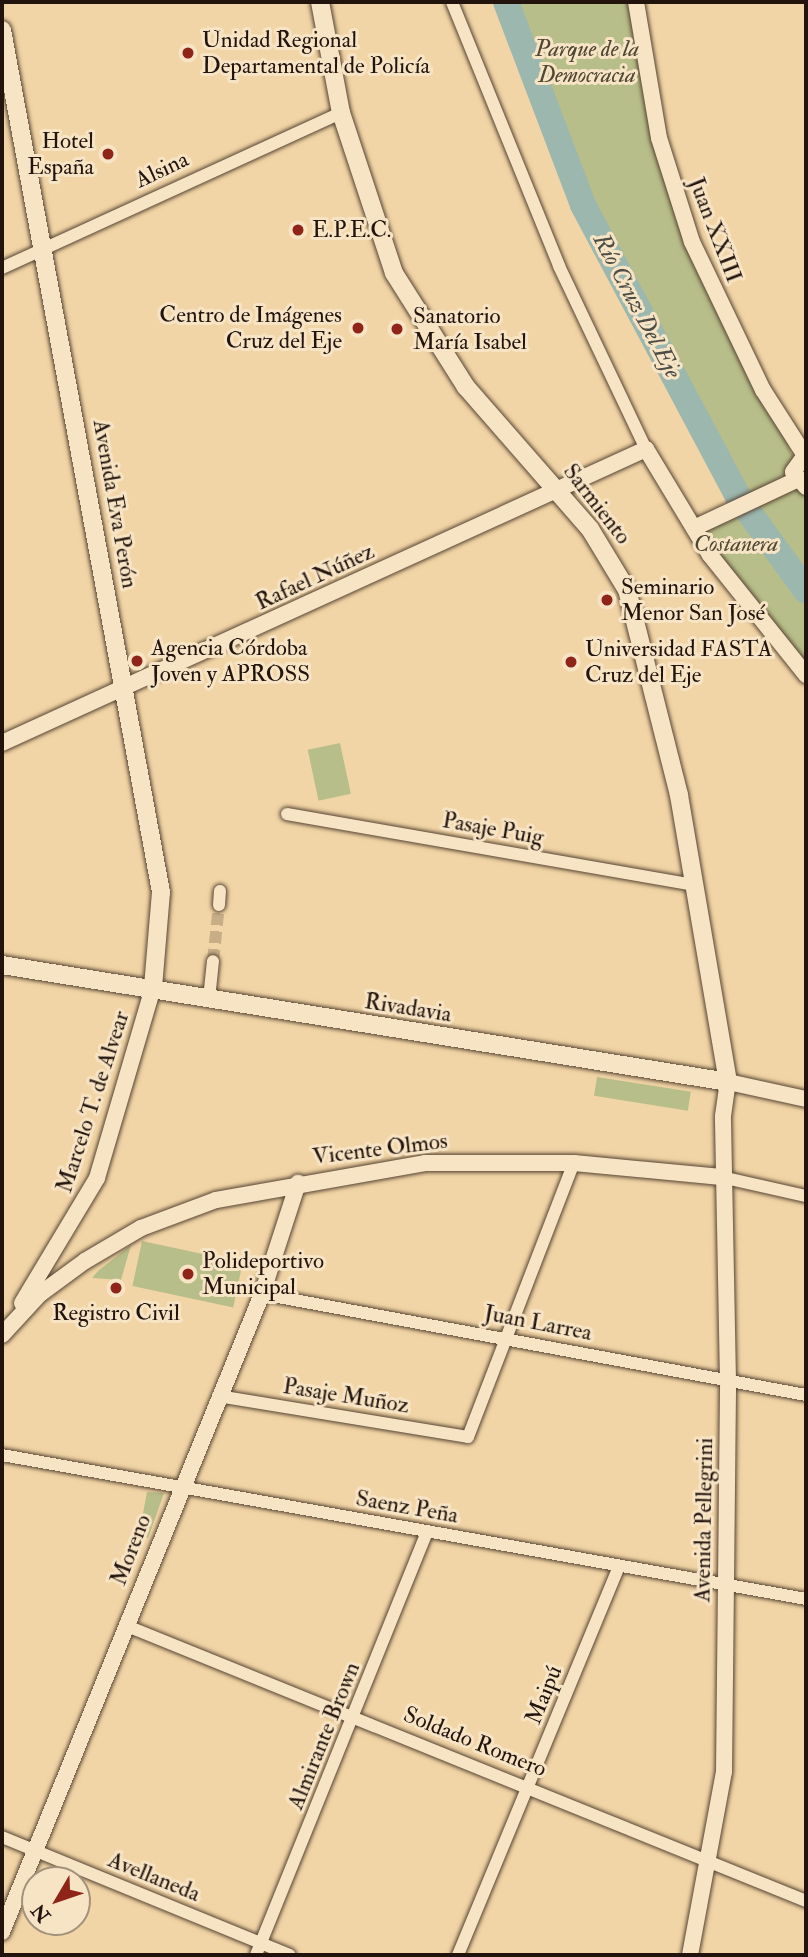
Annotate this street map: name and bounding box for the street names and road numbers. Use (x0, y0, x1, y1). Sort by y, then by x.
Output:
street label: Alsina (131, 146, 193, 194)
street label: Juan XXIII (682, 173, 748, 287)
street label: Avenida Eva Perón (87, 417, 143, 591)
street label: Sarmiento (557, 458, 637, 550)
street label: Rafael Núñez (251, 538, 379, 616)
street label: Pasaje Puig (440, 807, 546, 851)
street label: Rivadavia (363, 988, 453, 1028)
street label: Marcelo T. de Alvear (51, 1008, 135, 1196)
street label: Vicente Olmos (311, 1127, 449, 1171)
street label: Juan Larrea (482, 1299, 594, 1347)
street label: Pasaje Muñoz (281, 1372, 411, 1420)
street label: Avenida Pellegrini (689, 1437, 719, 1603)
street label: Saenz Peña (354, 1484, 460, 1530)
street label: Moreno (105, 1511, 157, 1589)
street label: Almirante Brown (282, 1658, 366, 1814)
street label: Maipú (520, 1662, 568, 1728)
street label: Soldado Romero (399, 1701, 551, 1783)
street label: Avellaneda (104, 1846, 204, 1908)

